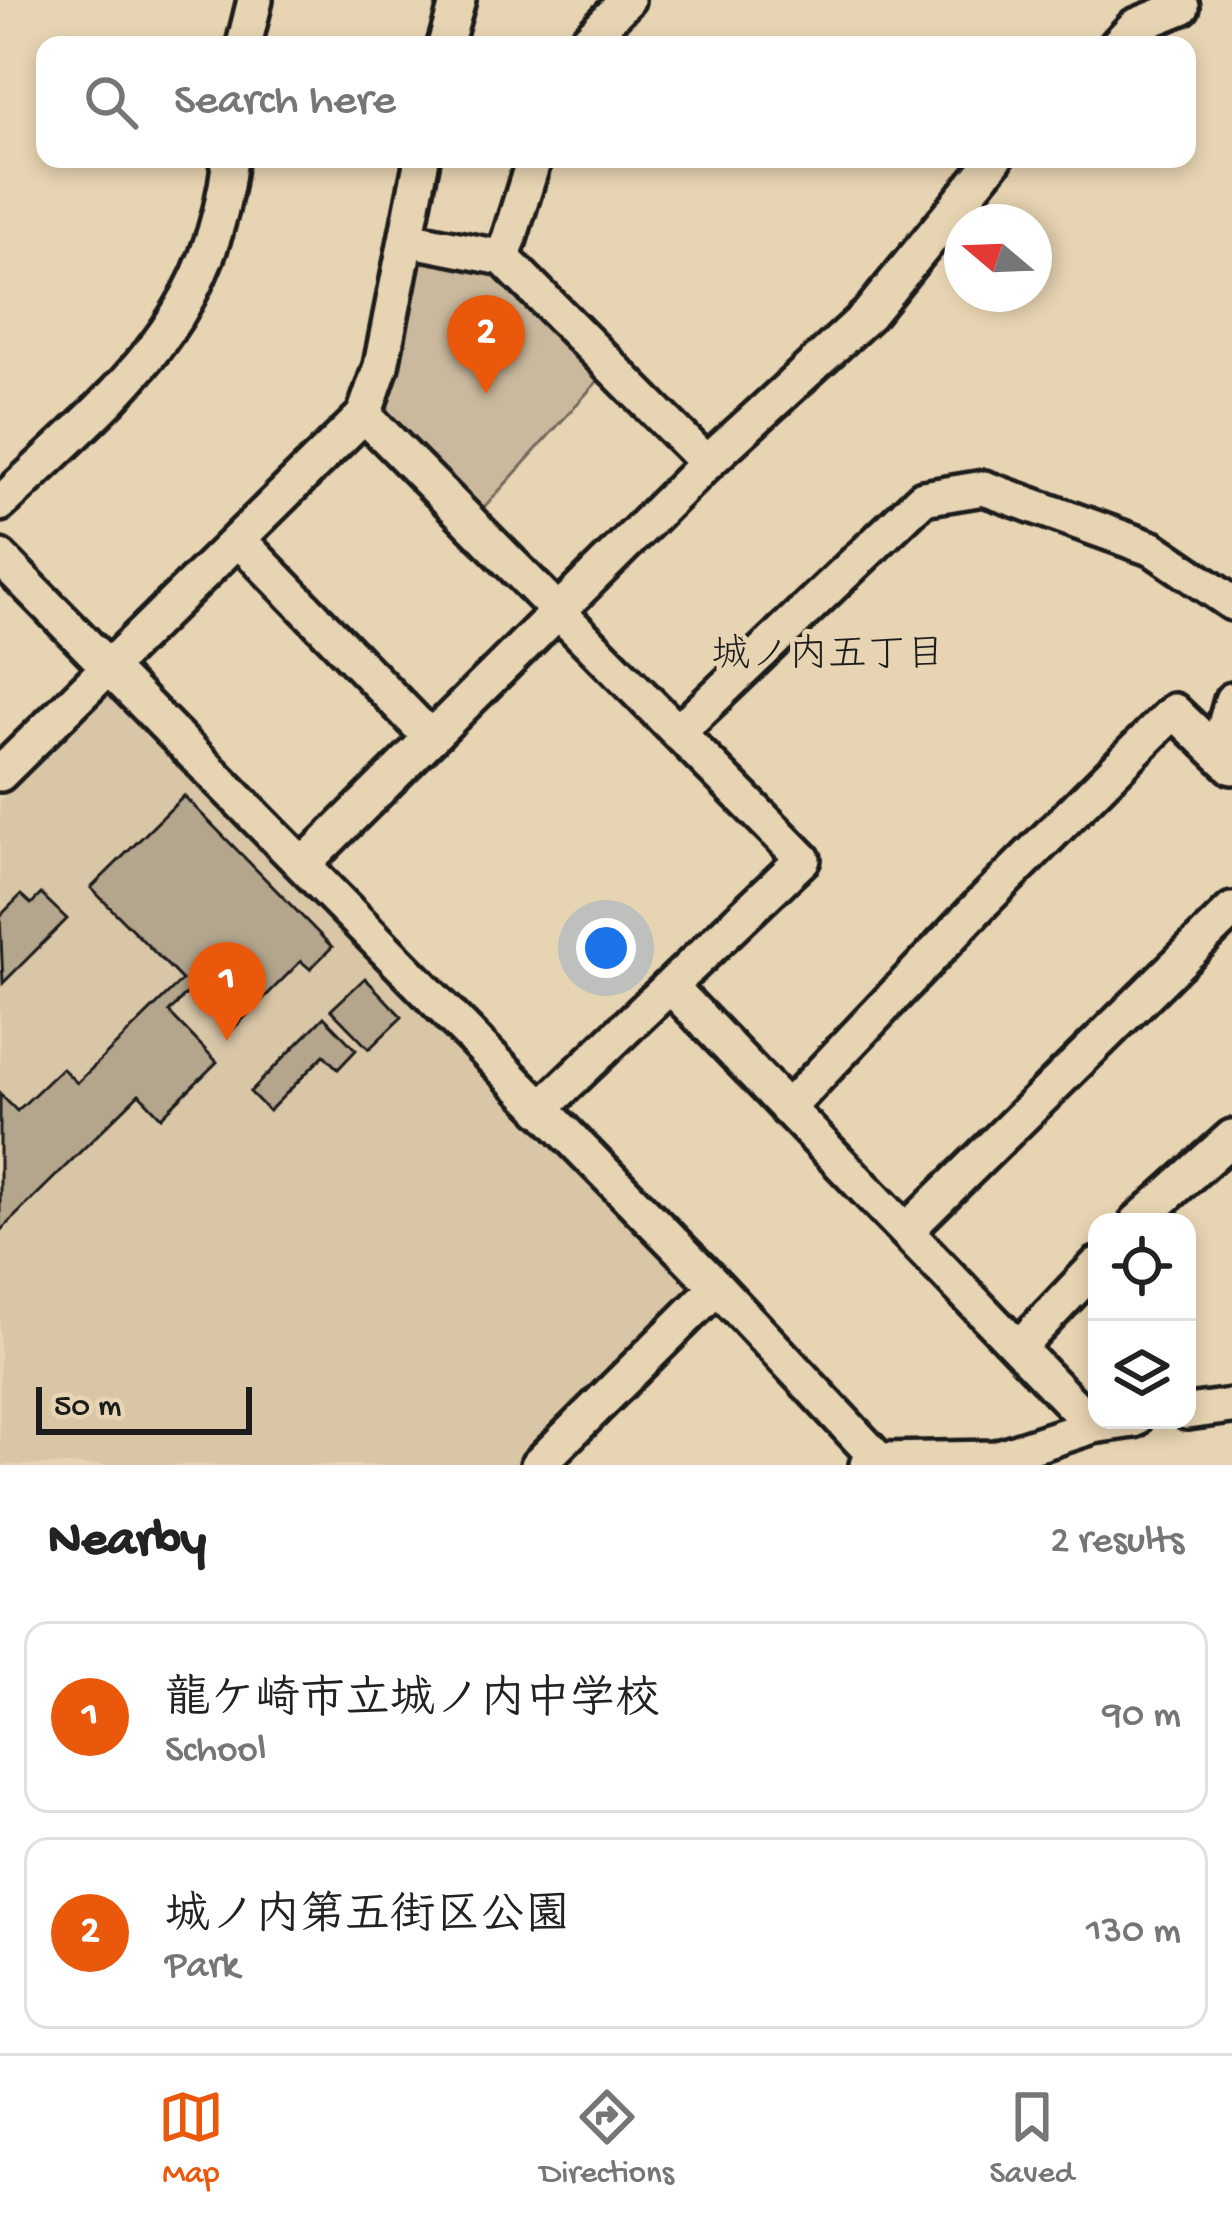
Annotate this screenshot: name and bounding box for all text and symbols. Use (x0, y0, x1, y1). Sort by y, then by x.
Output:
search box (36, 36, 1196, 168)
icon: search (78, 69, 144, 135)
text: Search here (174, 76, 396, 129)
north arrow (944, 204, 1052, 312)
pin: 2 (447, 295, 525, 394)
district label: 城ノ内五丁目 (711, 633, 945, 681)
your location (576, 918, 636, 978)
pin: 1 (188, 942, 266, 1041)
map controls (1088, 1213, 1196, 1429)
button: locate (1088, 1213, 1196, 1321)
button: layers (1088, 1321, 1196, 1429)
scale bar (36, 1381, 252, 1434)
text: 50 m (54, 1389, 121, 1427)
text: Nearby (48, 1513, 206, 1573)
text: 2 results (1050, 1520, 1184, 1566)
text: 龍ケ崎市立城ノ内中学校 (165, 1676, 660, 1729)
text: 1 (82, 1694, 98, 1740)
text: 90 m (1102, 1694, 1181, 1740)
text: School (165, 1729, 266, 1775)
text: 城ノ内第五街区公園 (165, 1892, 570, 1945)
text: 2 (80, 1910, 100, 1956)
text: 130 m (1086, 1910, 1181, 1956)
text: Park (165, 1945, 239, 1991)
tab: Map (158, 2084, 224, 2194)
tab: Directions (540, 2084, 674, 2194)
tab: Saved (990, 2084, 1074, 2194)

